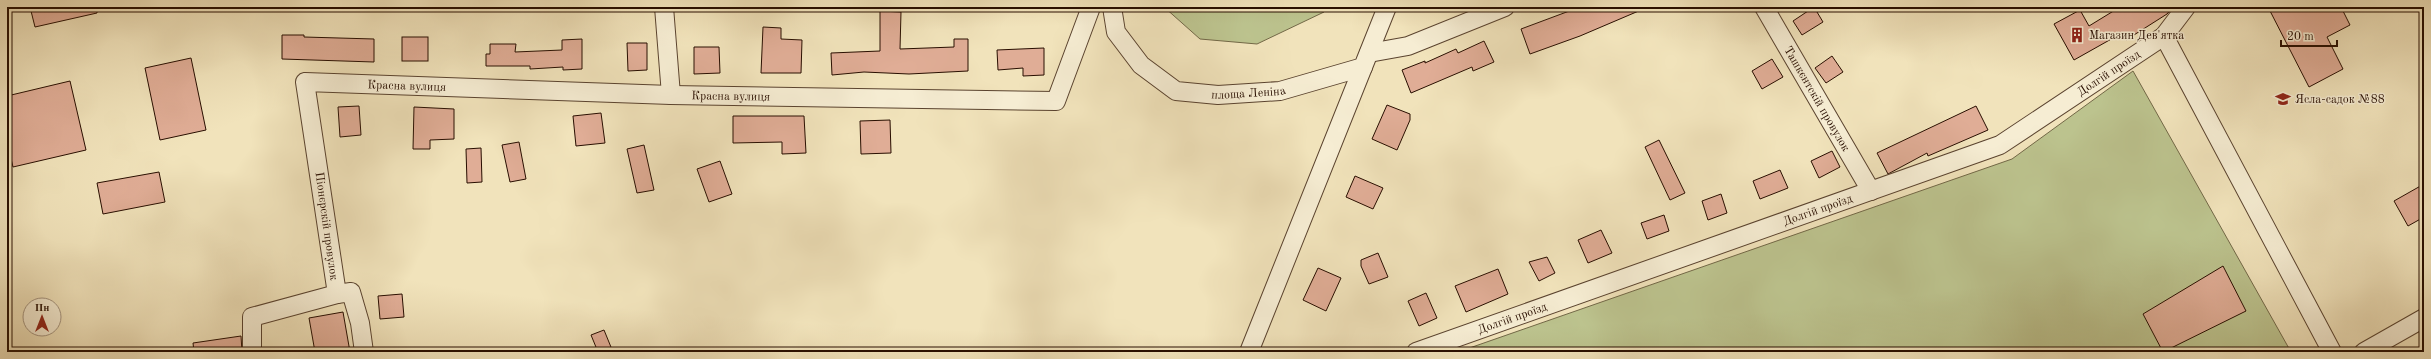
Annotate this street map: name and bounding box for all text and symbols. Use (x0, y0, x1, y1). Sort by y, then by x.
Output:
scale bar (2281, 22, 2337, 48)
building icon: Магазин Дев'ятка (2068, 26, 2086, 44)
place label: Магазин Дев'ятка (2089, 30, 2184, 42)
text: 20 m (2287, 31, 2314, 43)
street label: Ташкєнтскій провулок (1781, 45, 1852, 154)
street label: Долгій проїзд (2076, 49, 2143, 99)
street label: Красна вулиця (367, 79, 446, 94)
street label: площа Леніна (1211, 85, 1287, 102)
street label: Красна вулиця (691, 90, 770, 104)
school or university icon: Ясла-садок №88 (2274, 90, 2292, 108)
place label: Ясла-садок №88 (2295, 94, 2385, 106)
street label: Піонєрскій провулок (312, 171, 341, 281)
street label: Долгій проїзд (1782, 193, 1854, 228)
north arrow (22, 297, 62, 337)
street label: Долгій проїзд (1476, 301, 1549, 337)
text: Пн (34, 303, 50, 314)

